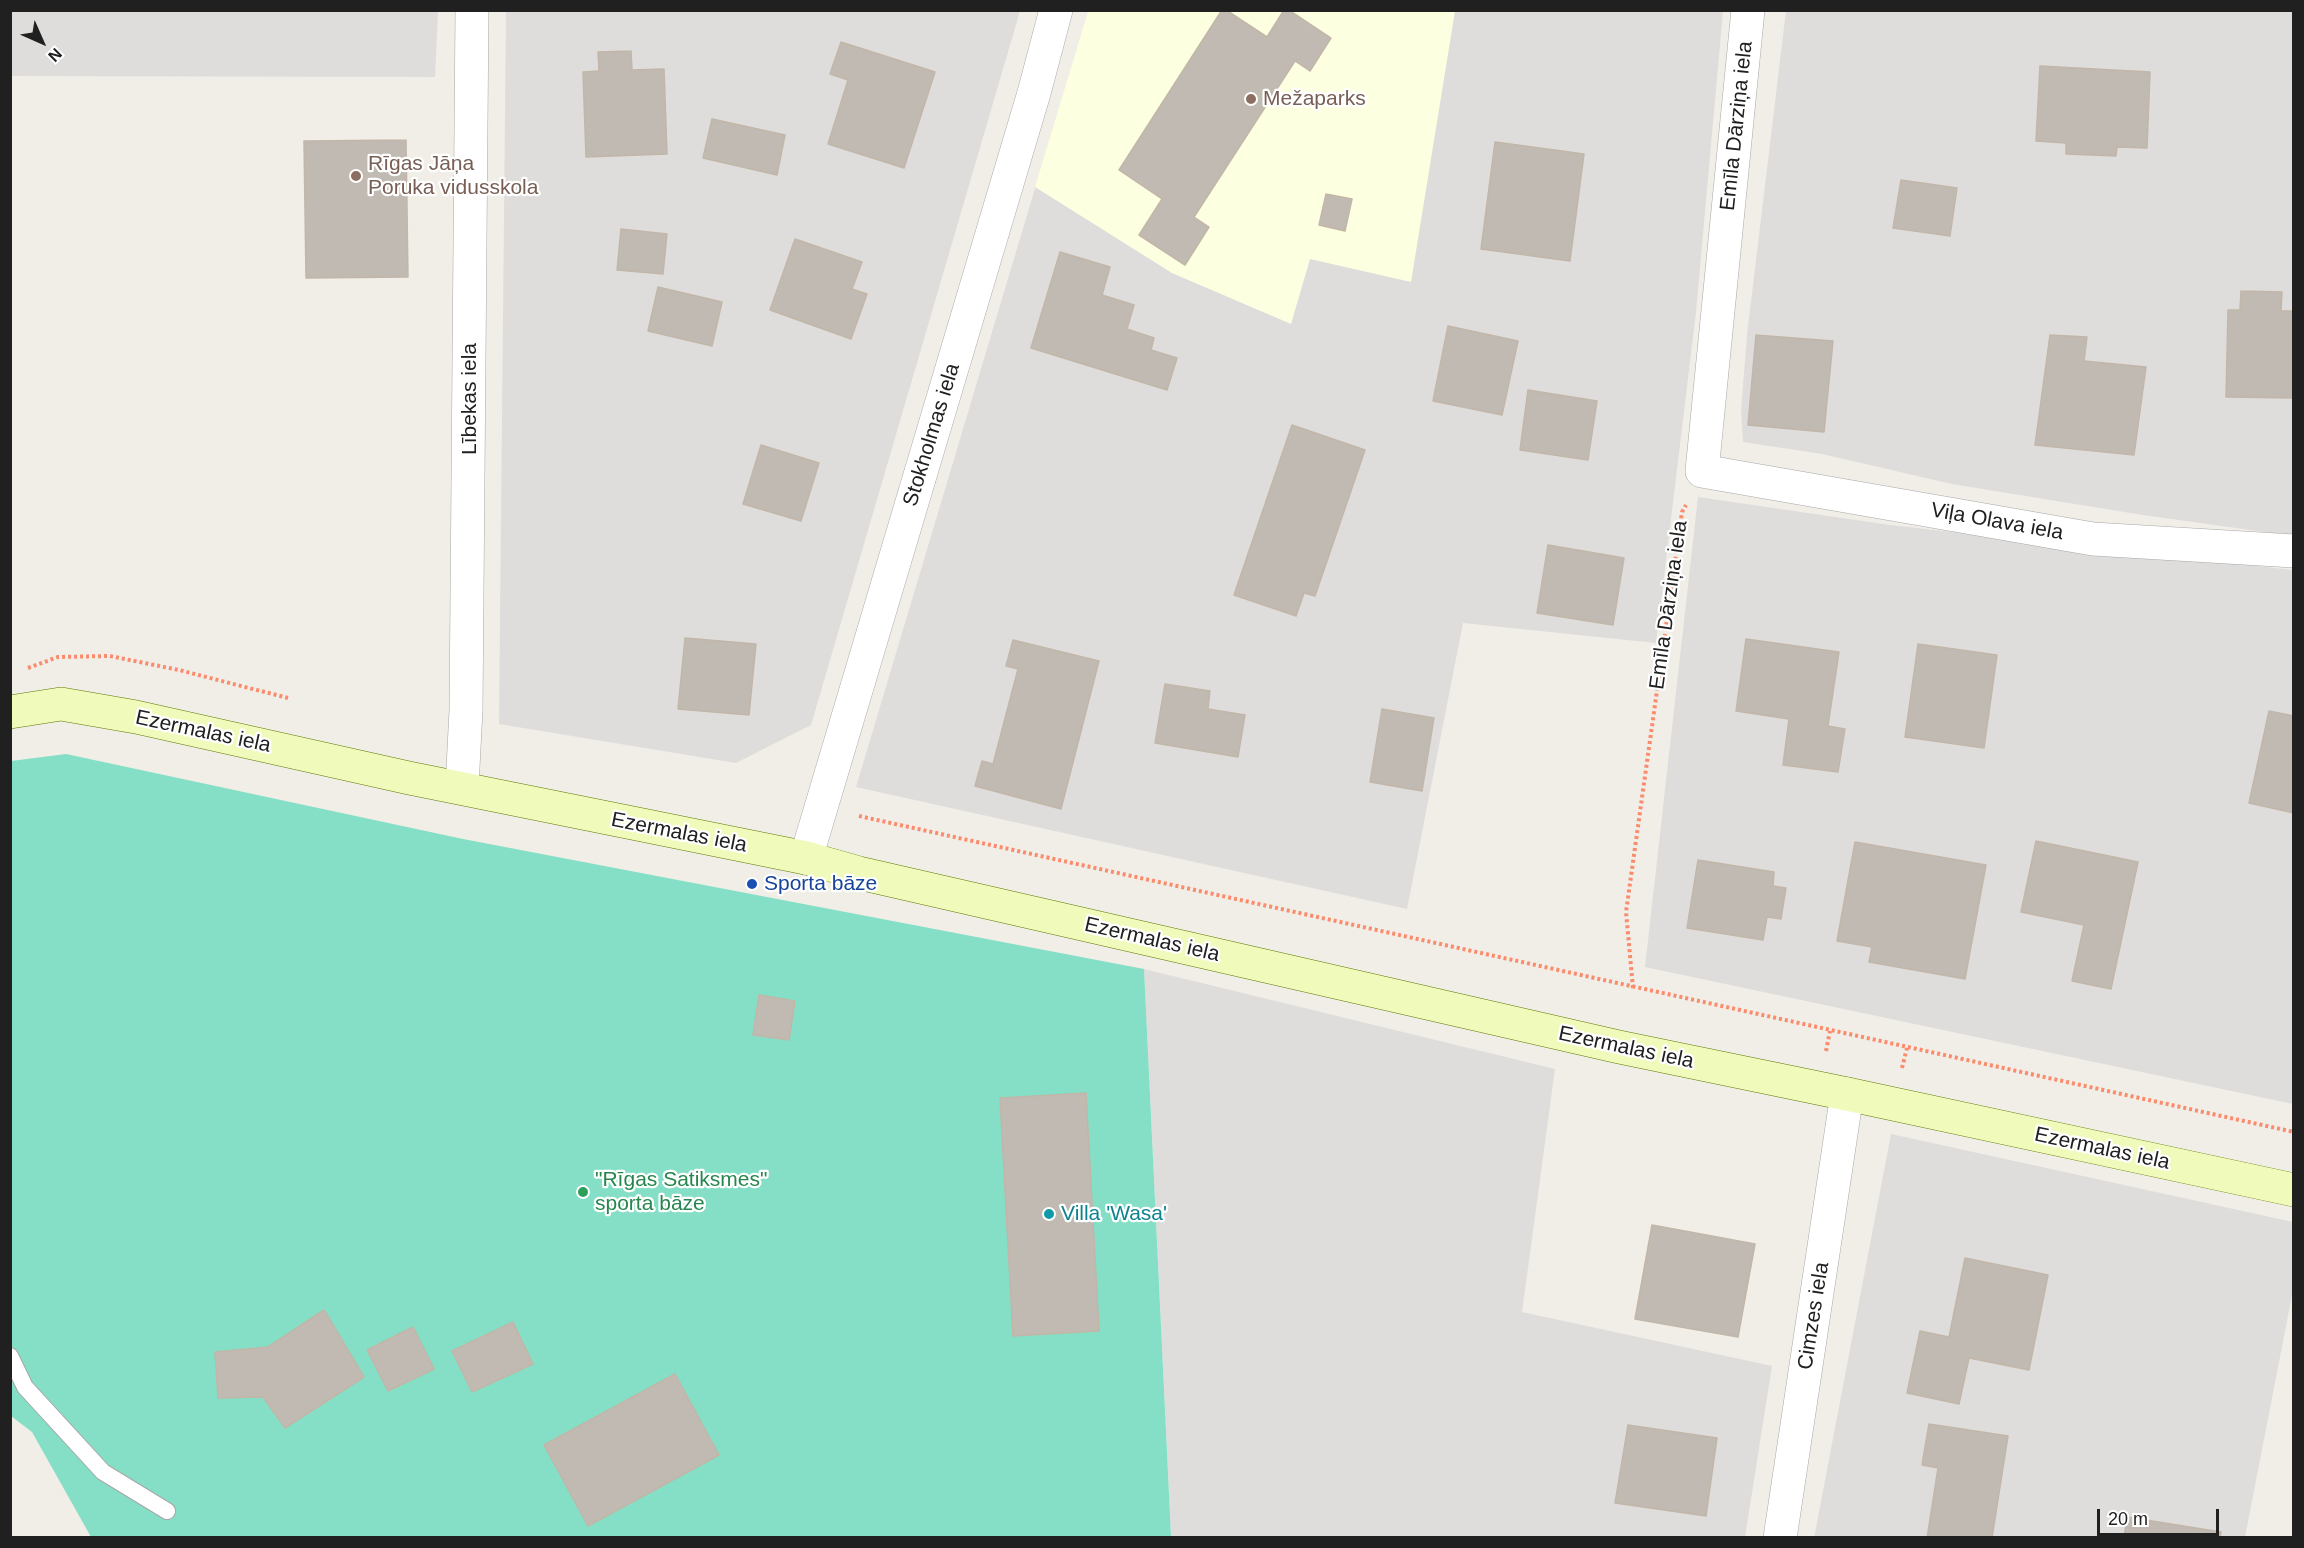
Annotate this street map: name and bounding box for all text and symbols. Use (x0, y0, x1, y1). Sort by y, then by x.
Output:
north arrow (12, 12, 72, 72)
street label: Emīla Dārziņa iela (1716, 40, 1758, 212)
text: N (45, 45, 65, 65)
place label: Mežaparks (1263, 86, 1366, 112)
marker: Mežaparks (1244, 92, 1258, 106)
place label: Rīgas Jāņa Poruka vidusskola (368, 151, 538, 201)
marker: Rīgas Jāņa Poruka vidusskola (349, 169, 363, 183)
street label: Lībekas iela (457, 343, 483, 455)
street label: Stokholmas iela (898, 360, 966, 510)
street label: Viļa Olava iela (1929, 498, 2065, 546)
street label: Emīla Dārziņa iela (1645, 519, 1693, 691)
street label: Ezermalas iela (133, 705, 273, 759)
street label: Ezermalas iela (609, 807, 749, 859)
place label: Sporta bāze (764, 871, 877, 897)
marker: Sporta bāze (745, 877, 759, 891)
street label: Ezermalas iela (1082, 912, 1222, 968)
street label: Ezermalas iela (1556, 1021, 1696, 1075)
street label: Ezermalas iela (2032, 1122, 2172, 1176)
place label: "Rīgas Satiksmes" sporta bāze (595, 1167, 767, 1217)
marker: "Rīgas Satiksmes" sporta bāze (576, 1185, 590, 1199)
place label: Villa 'Wasa' (1061, 1201, 1167, 1227)
marker: Villa 'Wasa' (1042, 1207, 1056, 1221)
street label: Cimzes iela (1793, 1260, 1835, 1372)
scale bar (2100, 1497, 2222, 1535)
text: 20 m (2108, 1509, 2148, 1529)

